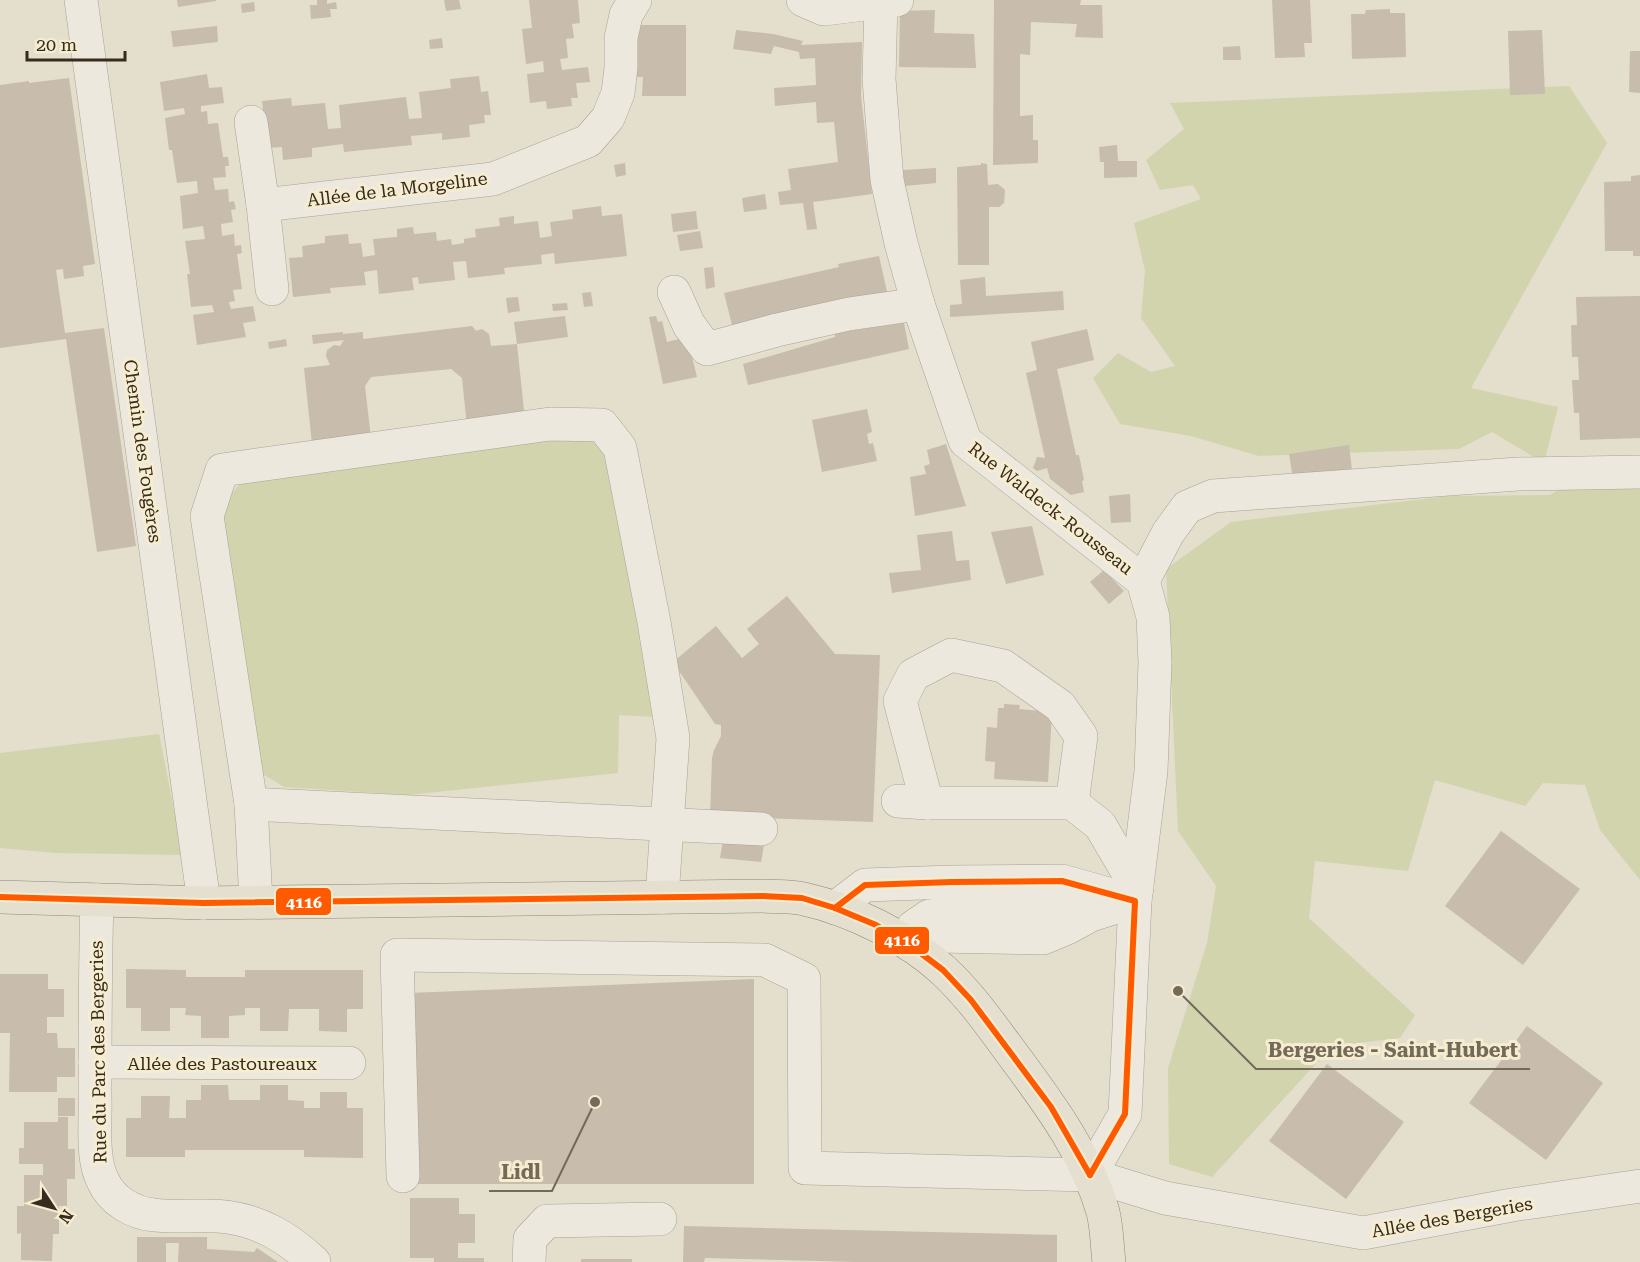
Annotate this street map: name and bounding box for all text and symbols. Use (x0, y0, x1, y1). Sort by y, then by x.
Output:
scale bar (27, 24, 124, 62)
text: 20 m (36, 34, 77, 55)
street label: Allée de la Morgeline (306, 167, 489, 210)
street label: Chemin des Fougères (120, 358, 166, 544)
street label: Rue Waldeck-Rousseau (965, 437, 1137, 579)
line badge: 4116 (275, 887, 332, 916)
text: 4116 (286, 893, 322, 912)
line badge: 4116 (874, 926, 930, 955)
text: 4116 (884, 931, 920, 950)
street label: Rue du Parc des Bergeries (86, 940, 110, 1164)
callout: Bergeries - Saint-Hubert (1256, 1031, 1530, 1069)
text: Bergeries - Saint-Hubert (1268, 1038, 1518, 1062)
street label: Allée des Pastoureaux (127, 1053, 317, 1074)
callout: Lidl (489, 1153, 552, 1191)
text: Lidl (501, 1160, 541, 1184)
north arrow (24, 1178, 84, 1238)
street label: Allée des Bergeries (1370, 1192, 1534, 1242)
text: N (54, 1206, 77, 1227)

